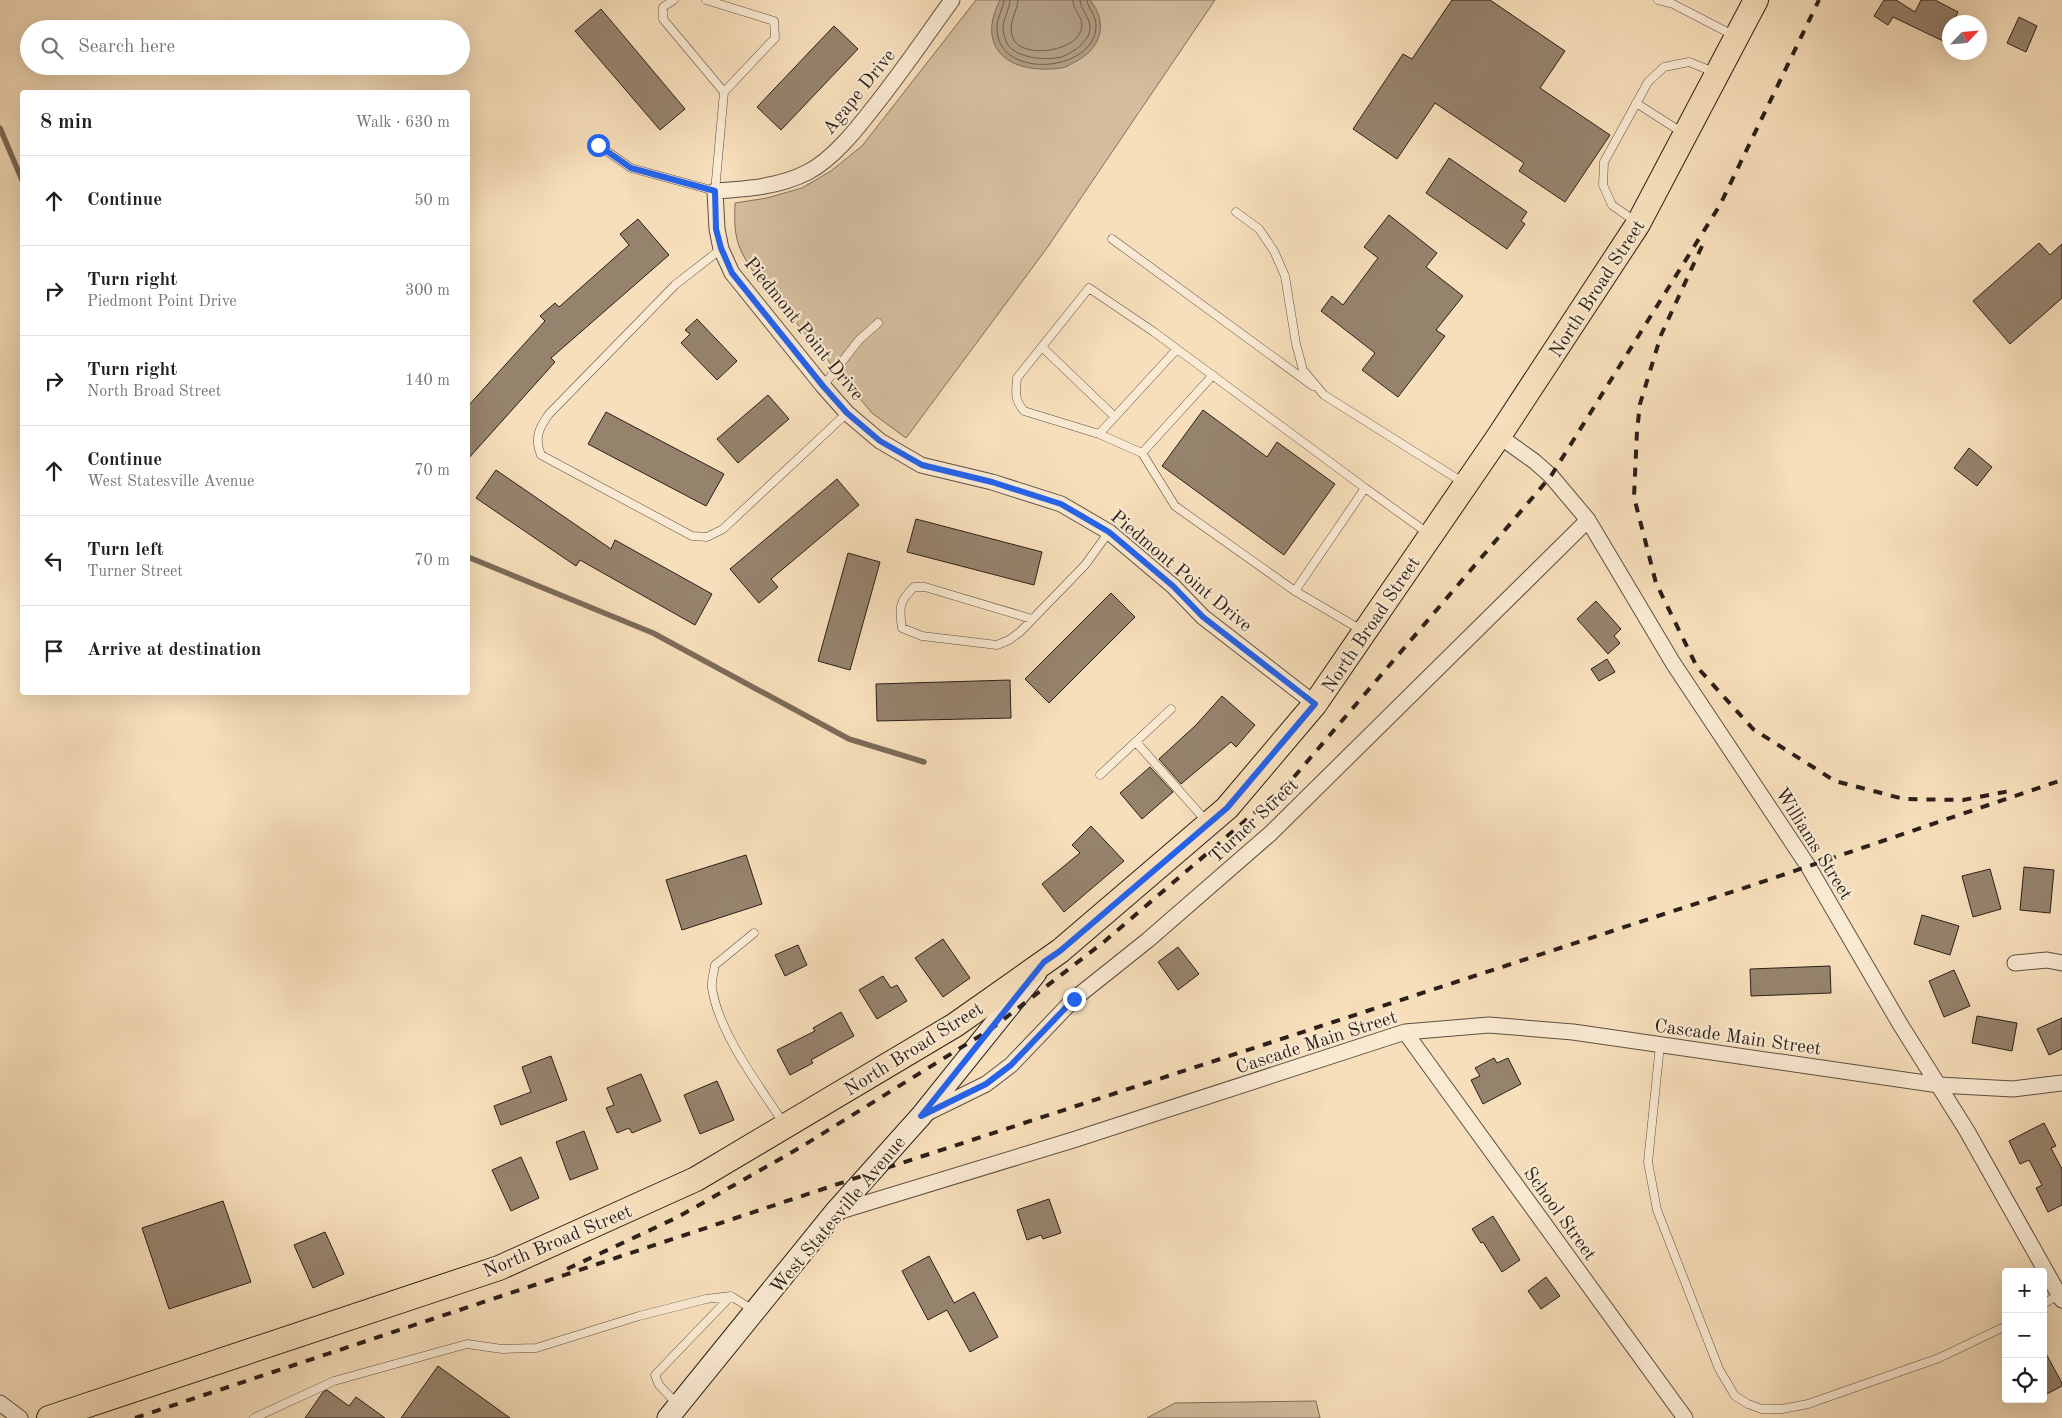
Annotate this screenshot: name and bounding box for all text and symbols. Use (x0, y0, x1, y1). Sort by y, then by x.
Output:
north arrow (1942, 15, 1987, 60)
search box (20, 20, 470, 75)
icon: search (38, 34, 66, 62)
text: Search here (78, 38, 175, 57)
street label: Agape Drive (820, 46, 900, 139)
text: 8 min (40, 112, 93, 133)
text: Walk · 630 m (355, 115, 450, 131)
route start (587, 134, 610, 157)
icon: ahead (40, 187, 68, 215)
text: Continue (87, 191, 162, 210)
text: 50 m (414, 193, 450, 209)
street label: North Broad Street (1547, 217, 1649, 361)
street label: Piedmont Point Drive (740, 255, 866, 405)
text: Turn right (87, 271, 177, 290)
icon: right (40, 277, 68, 305)
text: 300 m (405, 283, 450, 299)
text: Piedmont Point Drive (87, 294, 237, 310)
text: Turn right (87, 361, 177, 380)
icon: right (40, 367, 68, 395)
text: 140 m (405, 373, 450, 389)
text: North Broad Street (87, 384, 221, 400)
text: Continue (87, 451, 162, 470)
icon: ahead (40, 457, 68, 485)
text: 70 m (414, 463, 450, 479)
text: West Statesville Avenue (87, 474, 254, 490)
street label: Piedmont Point Drive (1106, 507, 1255, 636)
text: Turn left (87, 541, 164, 560)
icon: left (40, 547, 68, 575)
text: 70 m (414, 553, 450, 569)
street label: North Broad Street (1320, 554, 1425, 697)
text: Turner Street (87, 564, 183, 580)
icon: arrive (40, 637, 68, 665)
text: Arrive at destination (87, 641, 261, 660)
street label: Turner Street (1207, 776, 1303, 868)
street label: Williams Street (1771, 785, 1855, 904)
route end (1063, 988, 1086, 1011)
street label: North Broad Street (842, 1000, 987, 1100)
street label: Cascade Main Street (1234, 1008, 1400, 1078)
street label: Cascade Main Street (1653, 1017, 1822, 1060)
street label: West Statesville Avenue (768, 1133, 910, 1298)
street label: School Street (1519, 1164, 1599, 1265)
street label: North Broad Street (481, 1202, 635, 1282)
map controls (2002, 1268, 2047, 1403)
button: + (2002, 1268, 2047, 1313)
button: − (2002, 1313, 2047, 1358)
button: locate (2002, 1358, 2047, 1403)

